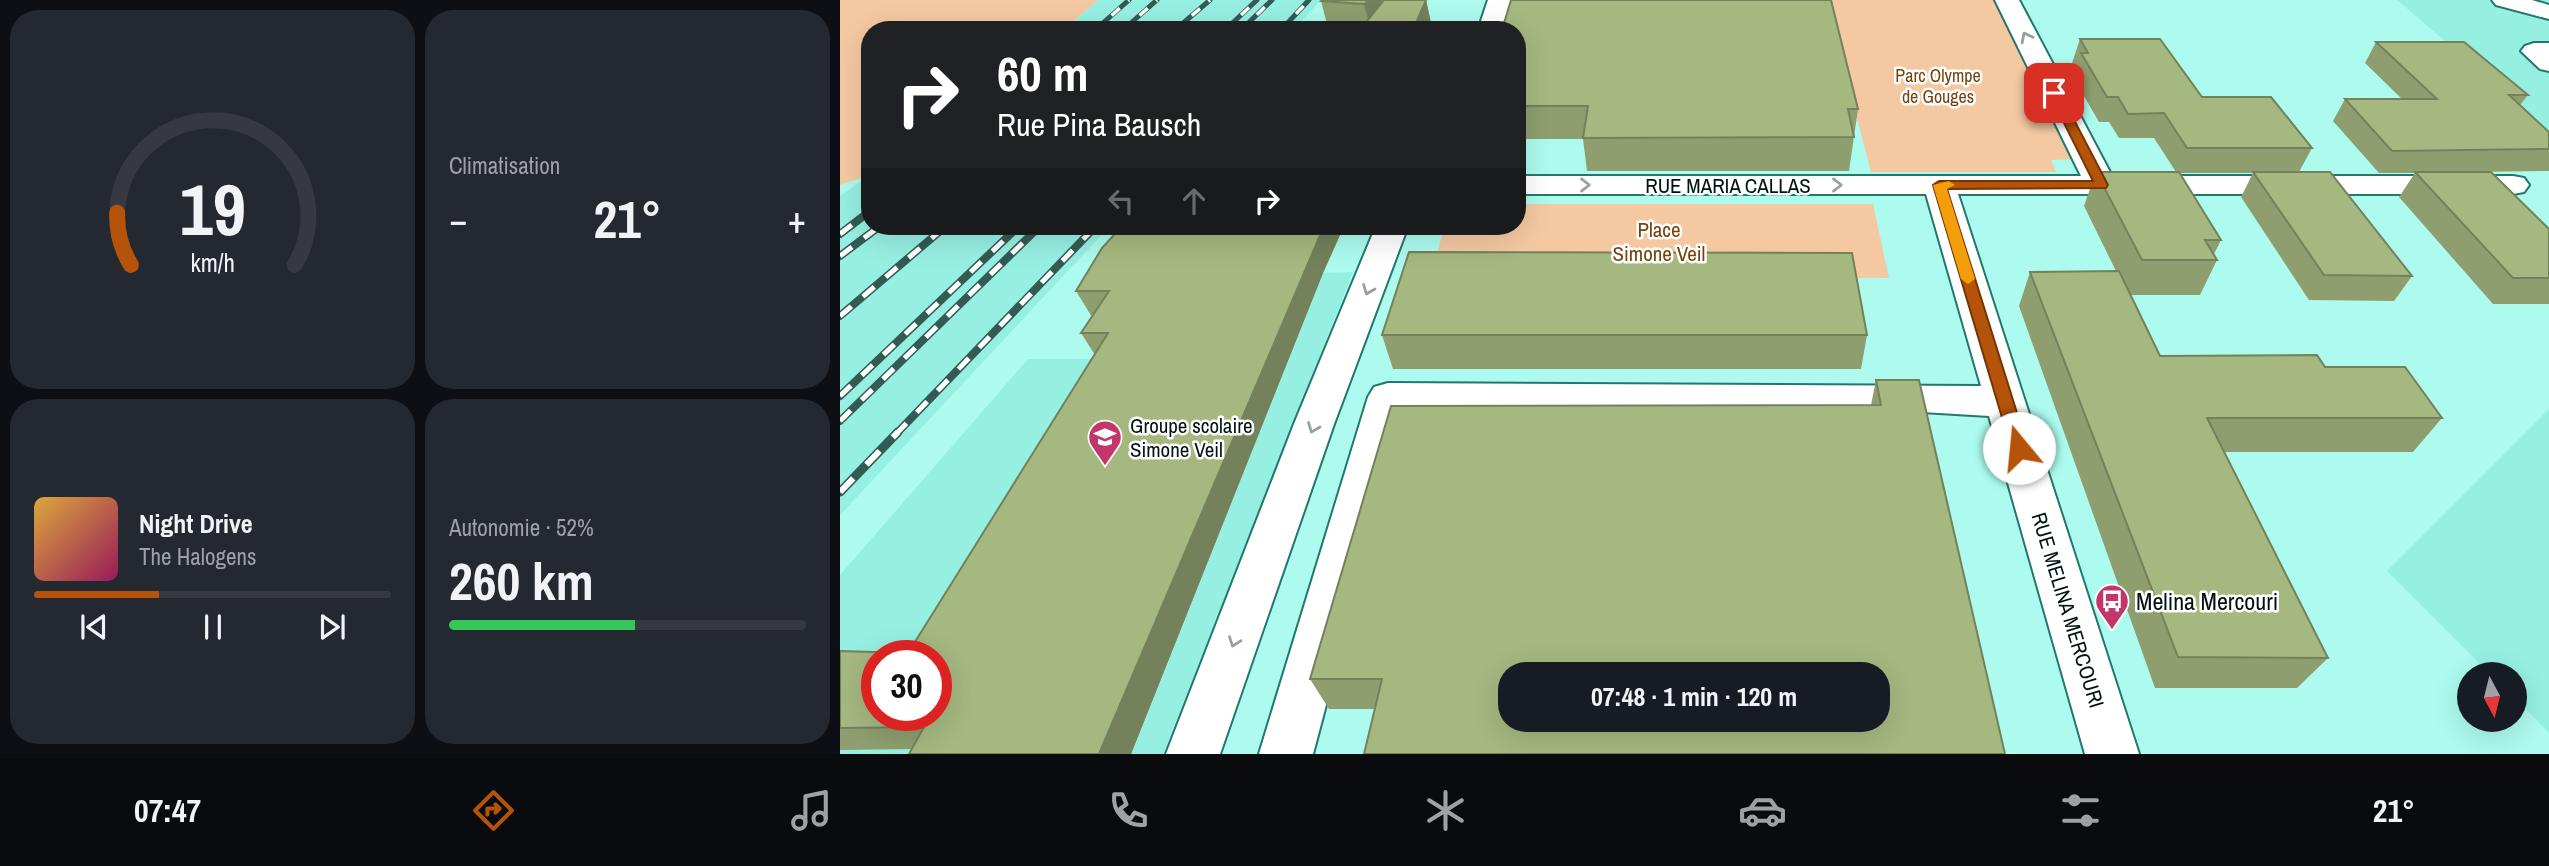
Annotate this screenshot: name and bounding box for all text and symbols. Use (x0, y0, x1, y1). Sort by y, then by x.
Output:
one-way arrow (2021, 32, 2034, 44)
text: 60 m (997, 40, 1089, 106)
icon: right (882, 49, 973, 140)
park label: Parc Olympe de Gouges (1895, 63, 1981, 109)
pin (2024, 63, 2084, 123)
icon: arrive (2035, 74, 2073, 112)
text: Rue Pina Bausch (997, 103, 1201, 146)
text: Climatisation (449, 150, 560, 181)
text: 19 (179, 161, 246, 259)
street label: RUE MARIA CALLAS (1645, 171, 1811, 200)
one-way arrow (1581, 177, 1591, 193)
one-way arrow (1833, 177, 1843, 193)
icon: left (1102, 182, 1140, 220)
icon: ahead (1175, 182, 1213, 220)
icon: right (1248, 182, 1286, 220)
text: 21° (593, 184, 662, 254)
text: − (449, 194, 467, 245)
text: + (788, 194, 806, 245)
park label: Place Simone Veil (1613, 215, 1705, 268)
text: km/h (190, 246, 235, 280)
one-way arrow (1363, 283, 1377, 295)
place label: Groupe scolaire Simone Veil (1130, 411, 1253, 464)
position arrow (1982, 411, 2056, 485)
school or university icon: Groupe scolaire Simone Veil (1086, 418, 1124, 467)
one-way arrow (1307, 422, 1321, 434)
text: Night Drive (139, 506, 253, 541)
street label: RUE MELINA MERCOURI (2024, 509, 2112, 711)
text: Autonomie · 52% (449, 512, 594, 543)
text: The Halogens (139, 541, 256, 572)
text: 260 km (449, 546, 594, 616)
bus stop icon: Melina Mercouri (2093, 582, 2131, 631)
place label: Melina Mercouri (2136, 585, 2278, 617)
icon: previous (75, 608, 113, 646)
icon: pause (194, 608, 232, 646)
icon: next (313, 608, 351, 646)
one-way arrow (1228, 635, 1242, 647)
speed limit sign: 30 (861, 640, 952, 731)
north arrow (2457, 662, 2527, 732)
map controls (2457, 662, 2527, 732)
text: 07:48 · 1 min · 120 m (1591, 679, 1797, 714)
icon: directions (469, 786, 518, 835)
icon: music (787, 786, 836, 835)
icon: phone (1104, 786, 1153, 835)
icon: climate (1421, 786, 1470, 835)
icon: car (1738, 786, 1787, 835)
icon: filters (2056, 786, 2105, 835)
text: 07:47 (134, 789, 201, 832)
text: 21° (2373, 789, 2415, 832)

